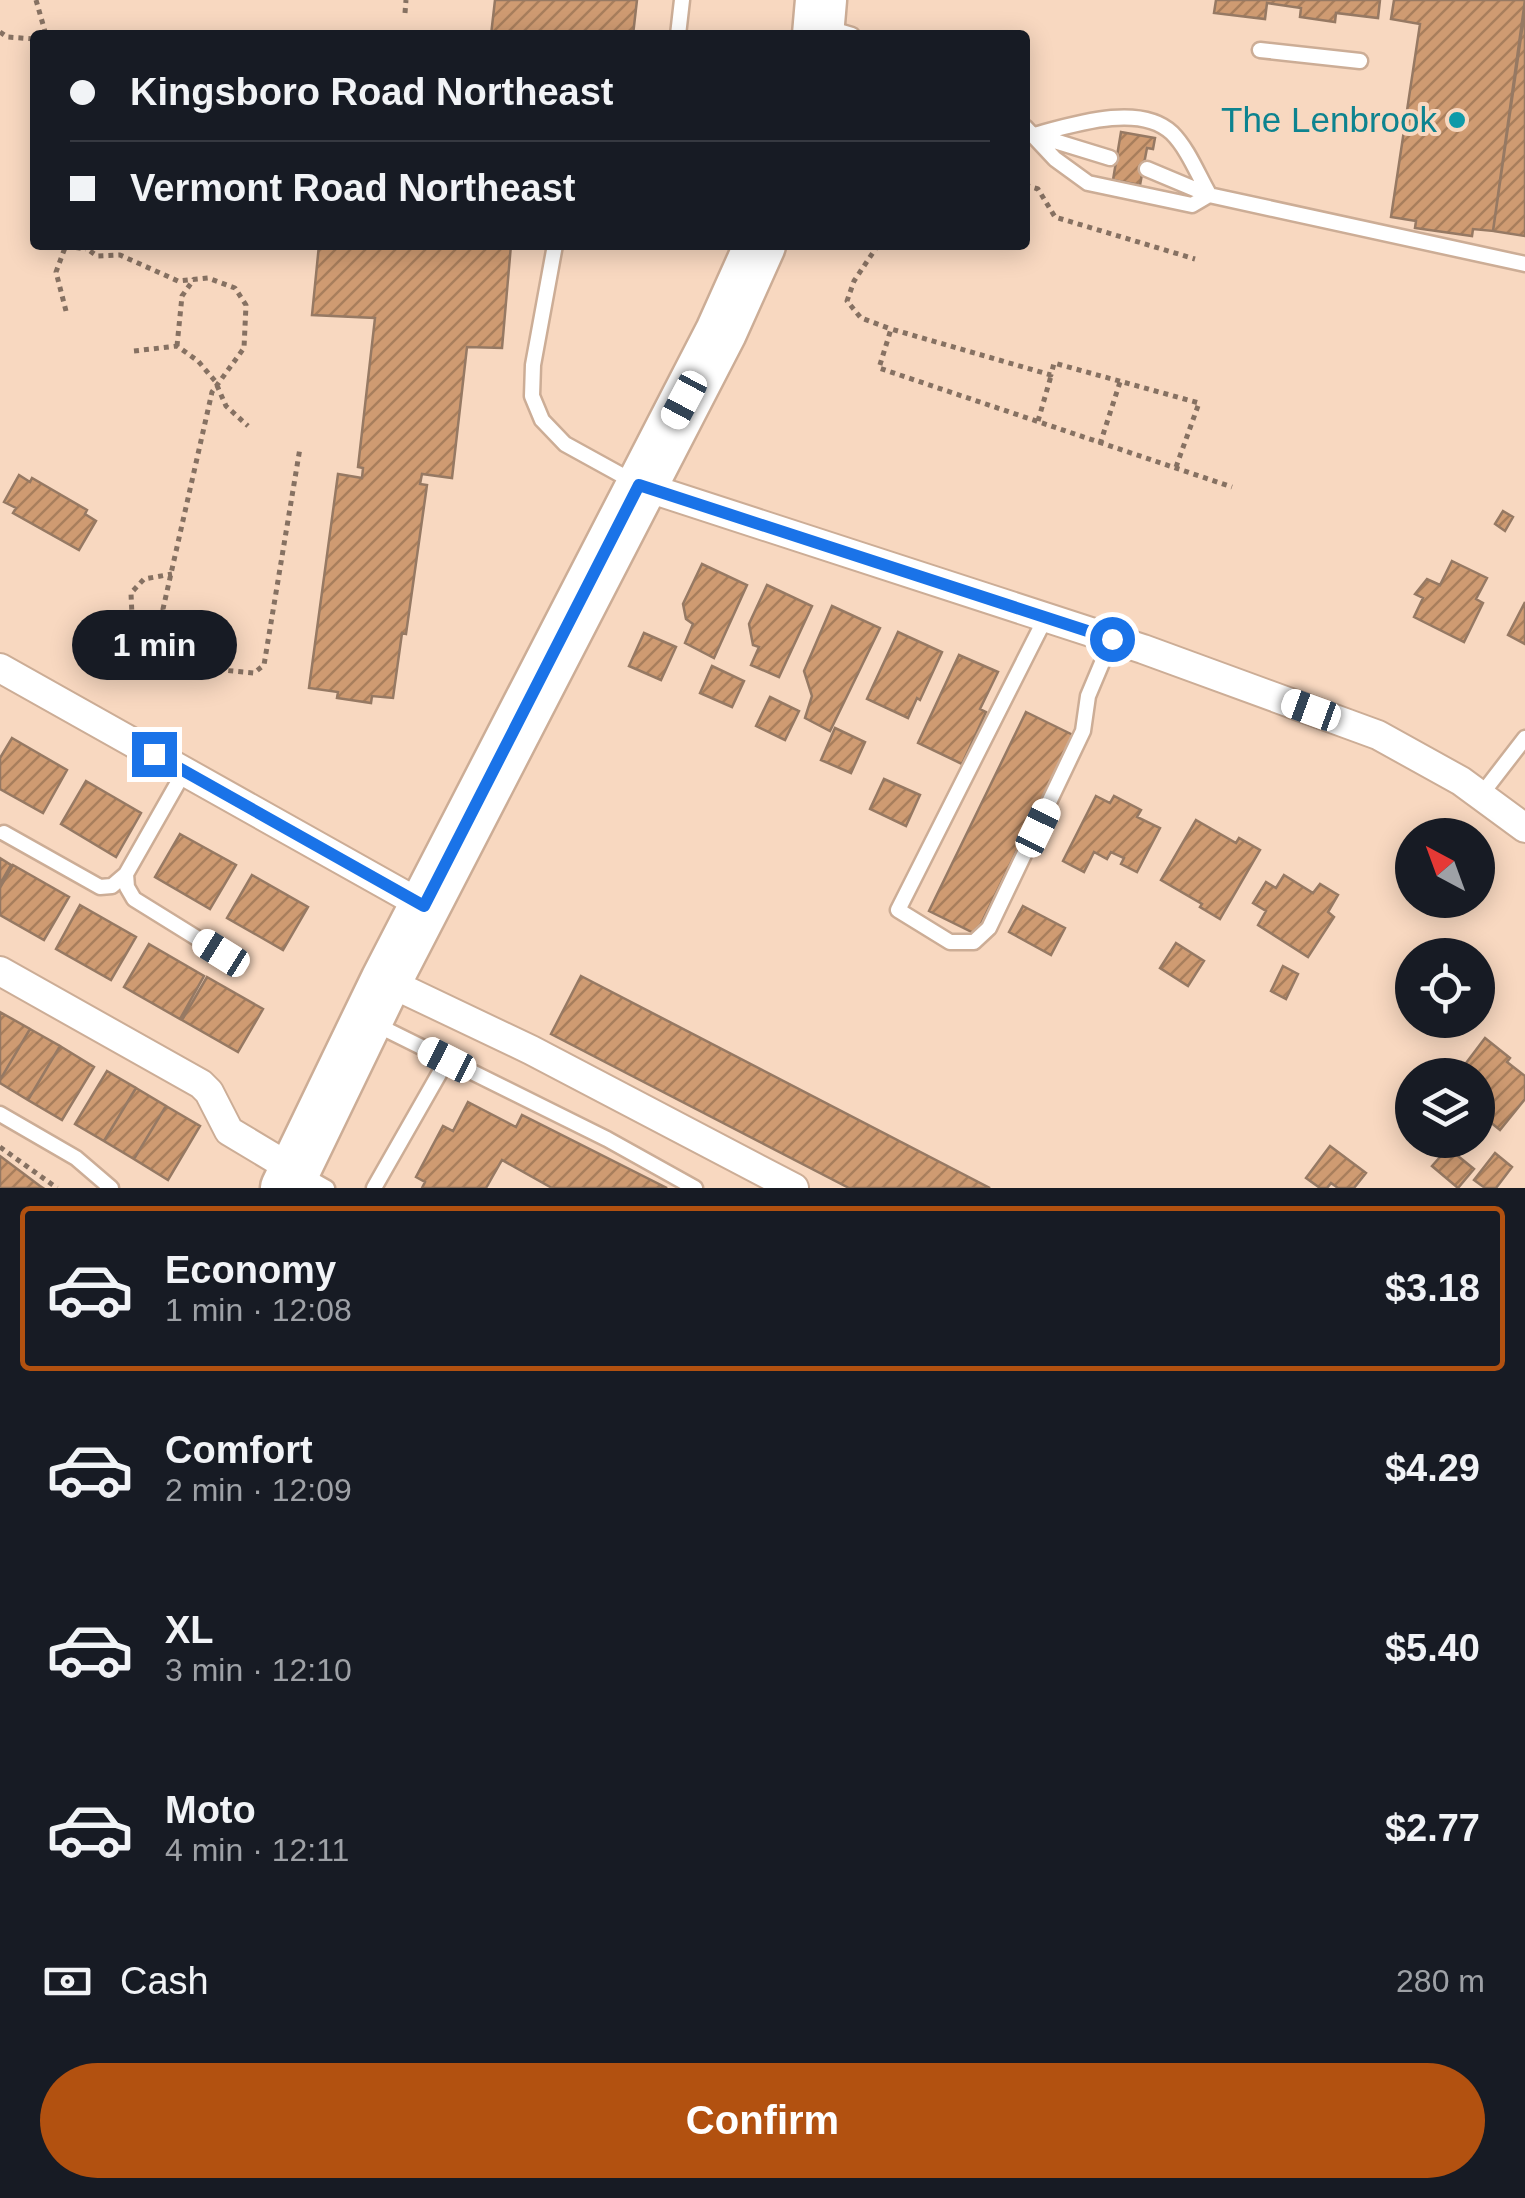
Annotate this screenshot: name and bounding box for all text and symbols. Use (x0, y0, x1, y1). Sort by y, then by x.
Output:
text: Kingsboro Road Northeast (130, 71, 613, 113)
place label: The Lenbrook (1221, 100, 1437, 139)
marker: The Lenbrook (1446, 109, 1468, 131)
text: Vermont Road Northeast (130, 167, 576, 209)
car (657, 366, 711, 434)
callout: 1 min (72, 609, 236, 679)
route start (1090, 617, 1135, 662)
text: 1 min (113, 627, 196, 663)
car (1278, 686, 1344, 734)
route end (132, 732, 177, 777)
car (1011, 794, 1065, 862)
north arrow (1395, 818, 1495, 918)
map controls (1395, 818, 1495, 1158)
car (188, 924, 254, 982)
button: locate (1395, 938, 1495, 1038)
car (413, 1033, 481, 1087)
button: layers (1395, 1058, 1495, 1158)
icon: car (45, 1244, 135, 1334)
text: Economy (165, 1249, 336, 1291)
text: $3.18 (1385, 1267, 1480, 1309)
text: 1 min · 12:08 (165, 1292, 352, 1328)
icon: car (45, 1424, 135, 1514)
text: Comfort (165, 1429, 313, 1471)
text: $4.29 (1385, 1447, 1480, 1489)
text: 2 min · 12:09 (165, 1472, 352, 1508)
icon: car (45, 1604, 135, 1694)
text: XL (165, 1609, 214, 1651)
text: $5.40 (1385, 1627, 1480, 1669)
text: 3 min · 12:10 (165, 1652, 352, 1688)
icon: car (45, 1784, 135, 1874)
text: Moto (165, 1789, 256, 1831)
text: $2.77 (1385, 1807, 1480, 1849)
text: 4 min · 12:11 (165, 1832, 349, 1868)
icon: cash (40, 1954, 95, 2009)
text: Cash (120, 1960, 209, 2002)
text: 280 m (1396, 1963, 1485, 1999)
button: Confirm (40, 2063, 1485, 2178)

